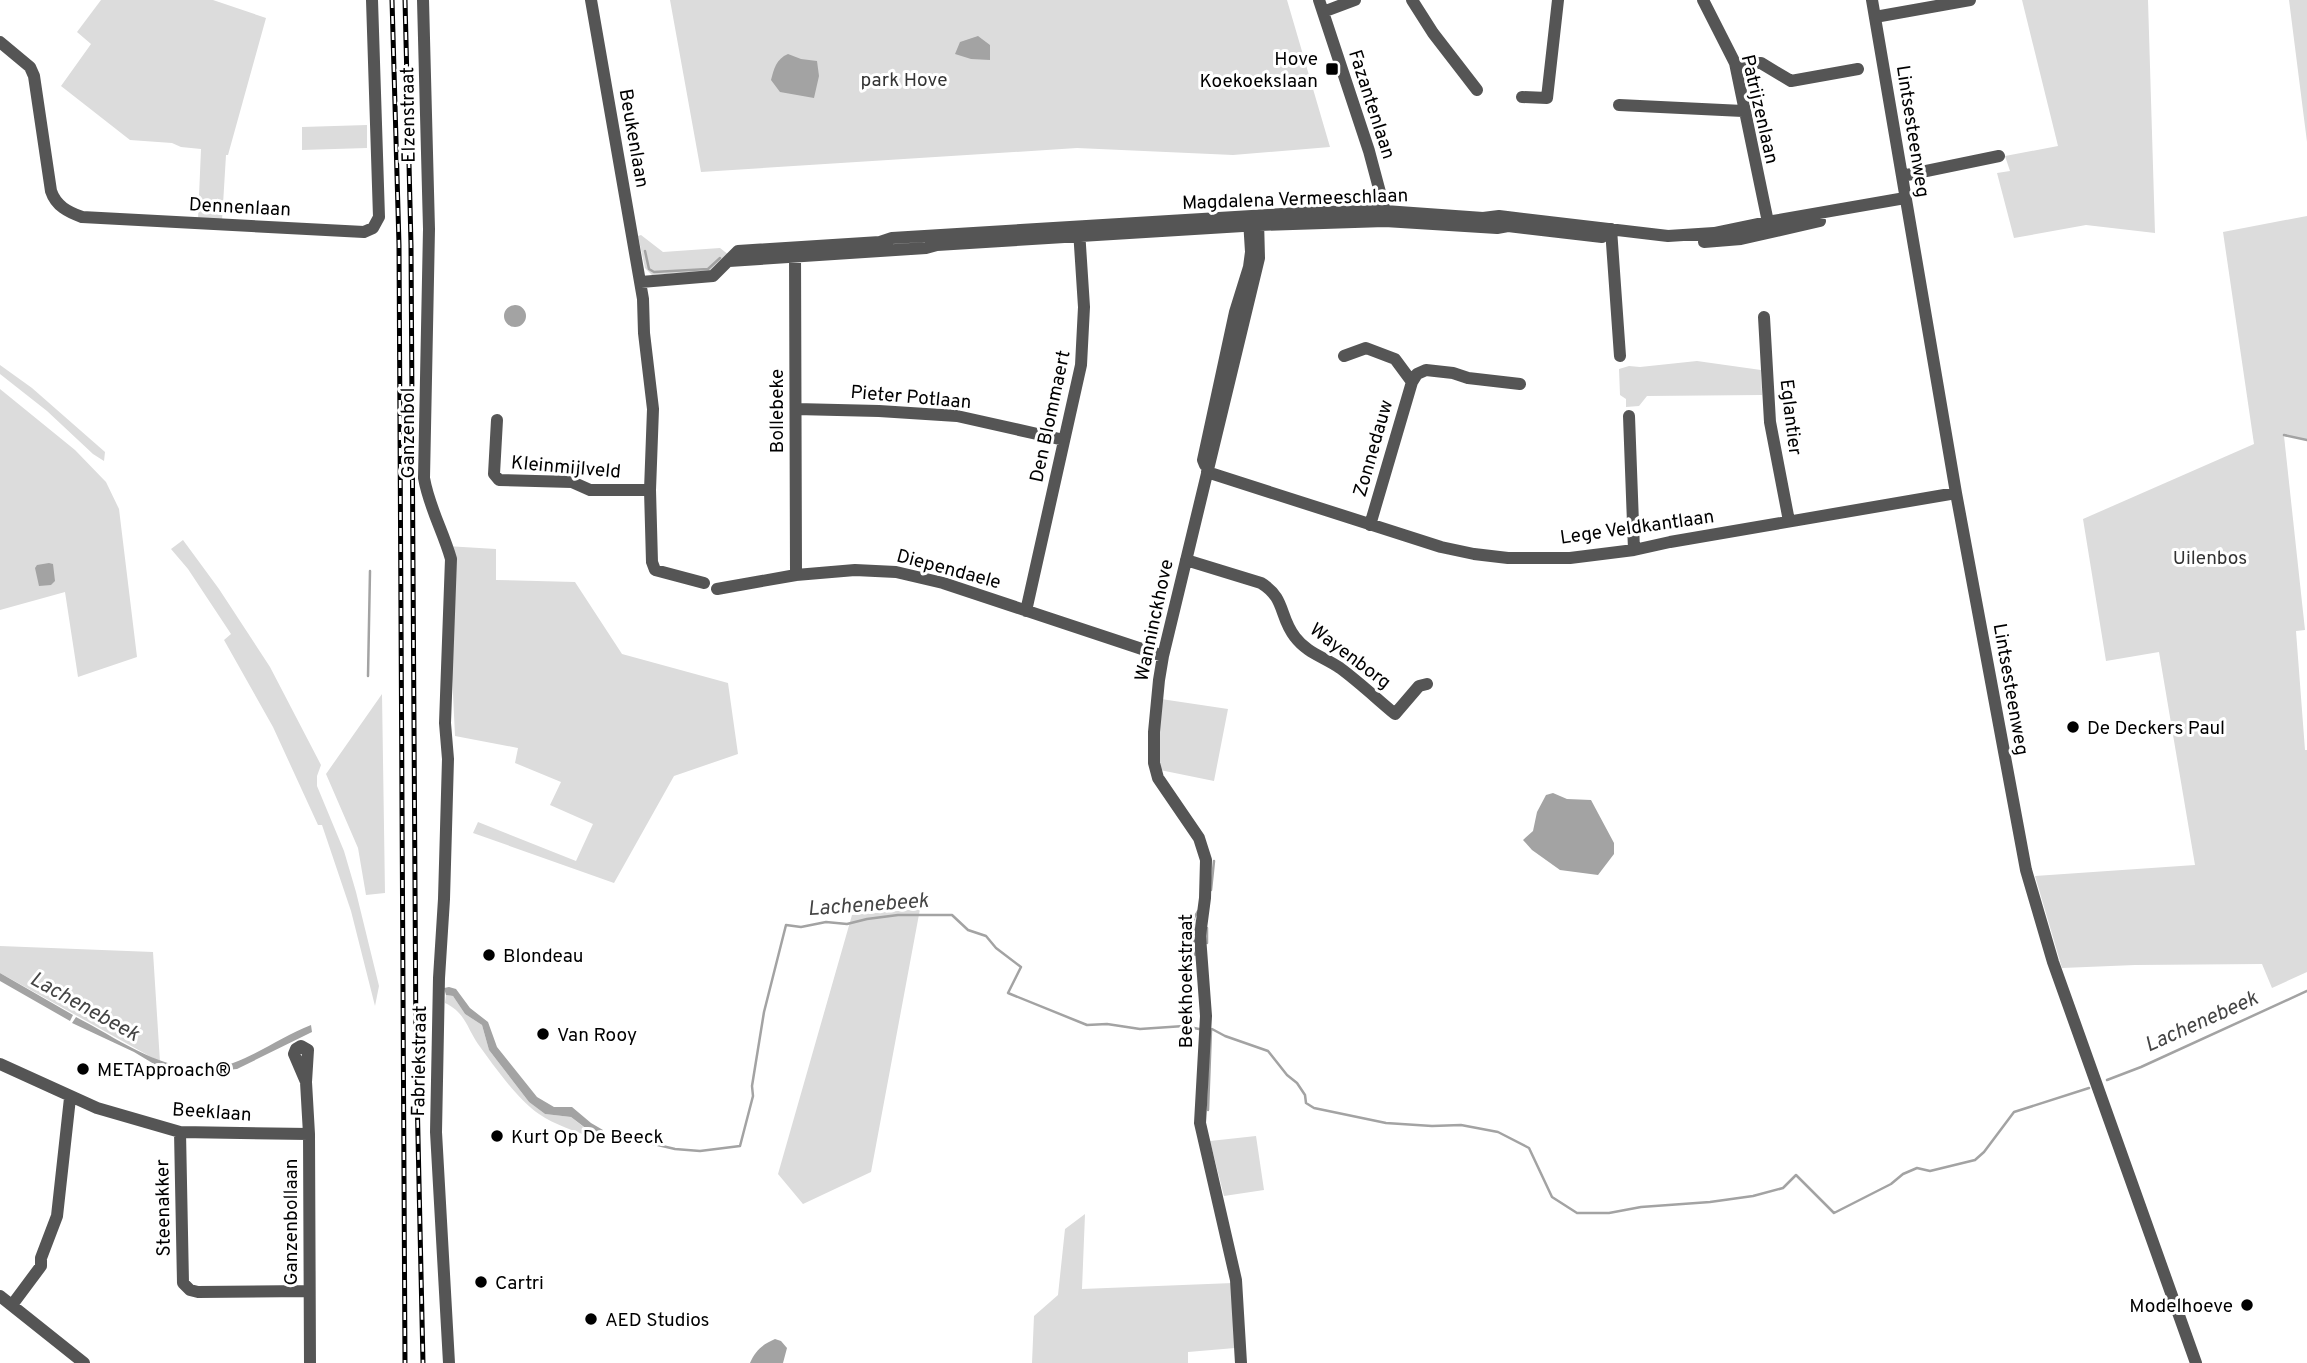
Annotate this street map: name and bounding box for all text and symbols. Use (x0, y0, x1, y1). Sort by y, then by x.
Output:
street label: Fazantenlaan (1342, 47, 1400, 162)
place label: Hove Koekoekslaan (1200, 48, 1318, 94)
street label: Patrijzenlaan (1735, 52, 1783, 167)
marker: Hove Koekoekslaan (1324, 61, 1340, 77)
street label: Lintsesteenweg (1890, 64, 1934, 199)
street label: Elzenstraat (396, 67, 422, 163)
park label: park Hove (861, 69, 947, 93)
street label: Beukenlaan (613, 87, 654, 190)
street label: Magdalena Vermeeschlaan (1182, 184, 1409, 216)
street label: Dennenlaan (188, 193, 292, 223)
street label: Den Blommaert (1025, 348, 1077, 485)
street label: Bollebeke (766, 369, 790, 453)
street label: Eglantier (1773, 378, 1807, 457)
street label: Pieter Potlaan (849, 381, 972, 415)
street label: Ganzenbol (397, 387, 421, 479)
street label: Zonnedauw (1349, 397, 1399, 500)
street label: Kleinmijlveld (510, 451, 622, 485)
street label: Lege Veldkantlaan (1559, 505, 1716, 551)
street label: Diependaele (894, 544, 1003, 595)
park label: Uilenbos (2173, 547, 2247, 571)
street label: Wanninckhove (1130, 557, 1180, 684)
street label: Wayenborg (1304, 618, 1395, 695)
street label: Lintsesteenweg (1987, 622, 2033, 757)
place label: De Deckers Paul (2087, 717, 2225, 741)
marker: De Deckers Paul (2065, 719, 2081, 735)
water label: Lachenebeek (807, 888, 930, 923)
street label: Beekhoekstraat (1175, 914, 1199, 1048)
place label: Blondeau (503, 945, 583, 969)
marker: Blondeau (481, 947, 497, 963)
water label: Lachenebeek (25, 966, 144, 1049)
water label: Lachenebeek (2141, 985, 2263, 1059)
street label: Fabriekstraat (407, 1005, 433, 1117)
place label: Van Rooy (557, 1024, 637, 1048)
marker: Van Rooy (535, 1026, 551, 1042)
place label: METApproach® (97, 1059, 231, 1083)
marker: METApproach® (75, 1061, 91, 1077)
street label: Beeklaan (171, 1098, 252, 1128)
place label: Kurt Op De Beeck (511, 1126, 664, 1150)
marker: Kurt Op De Beeck (489, 1128, 505, 1144)
street label: Steenakker (151, 1158, 177, 1257)
street label: Ganzenbollaan (280, 1158, 304, 1286)
place label: Cartri (495, 1272, 544, 1296)
marker: Cartri (473, 1274, 489, 1290)
place label: Modelhoeve (2129, 1295, 2233, 1319)
marker: Modelhoeve (2239, 1297, 2255, 1313)
place label: AED Studios (605, 1309, 710, 1333)
marker: AED Studios (583, 1311, 599, 1327)

